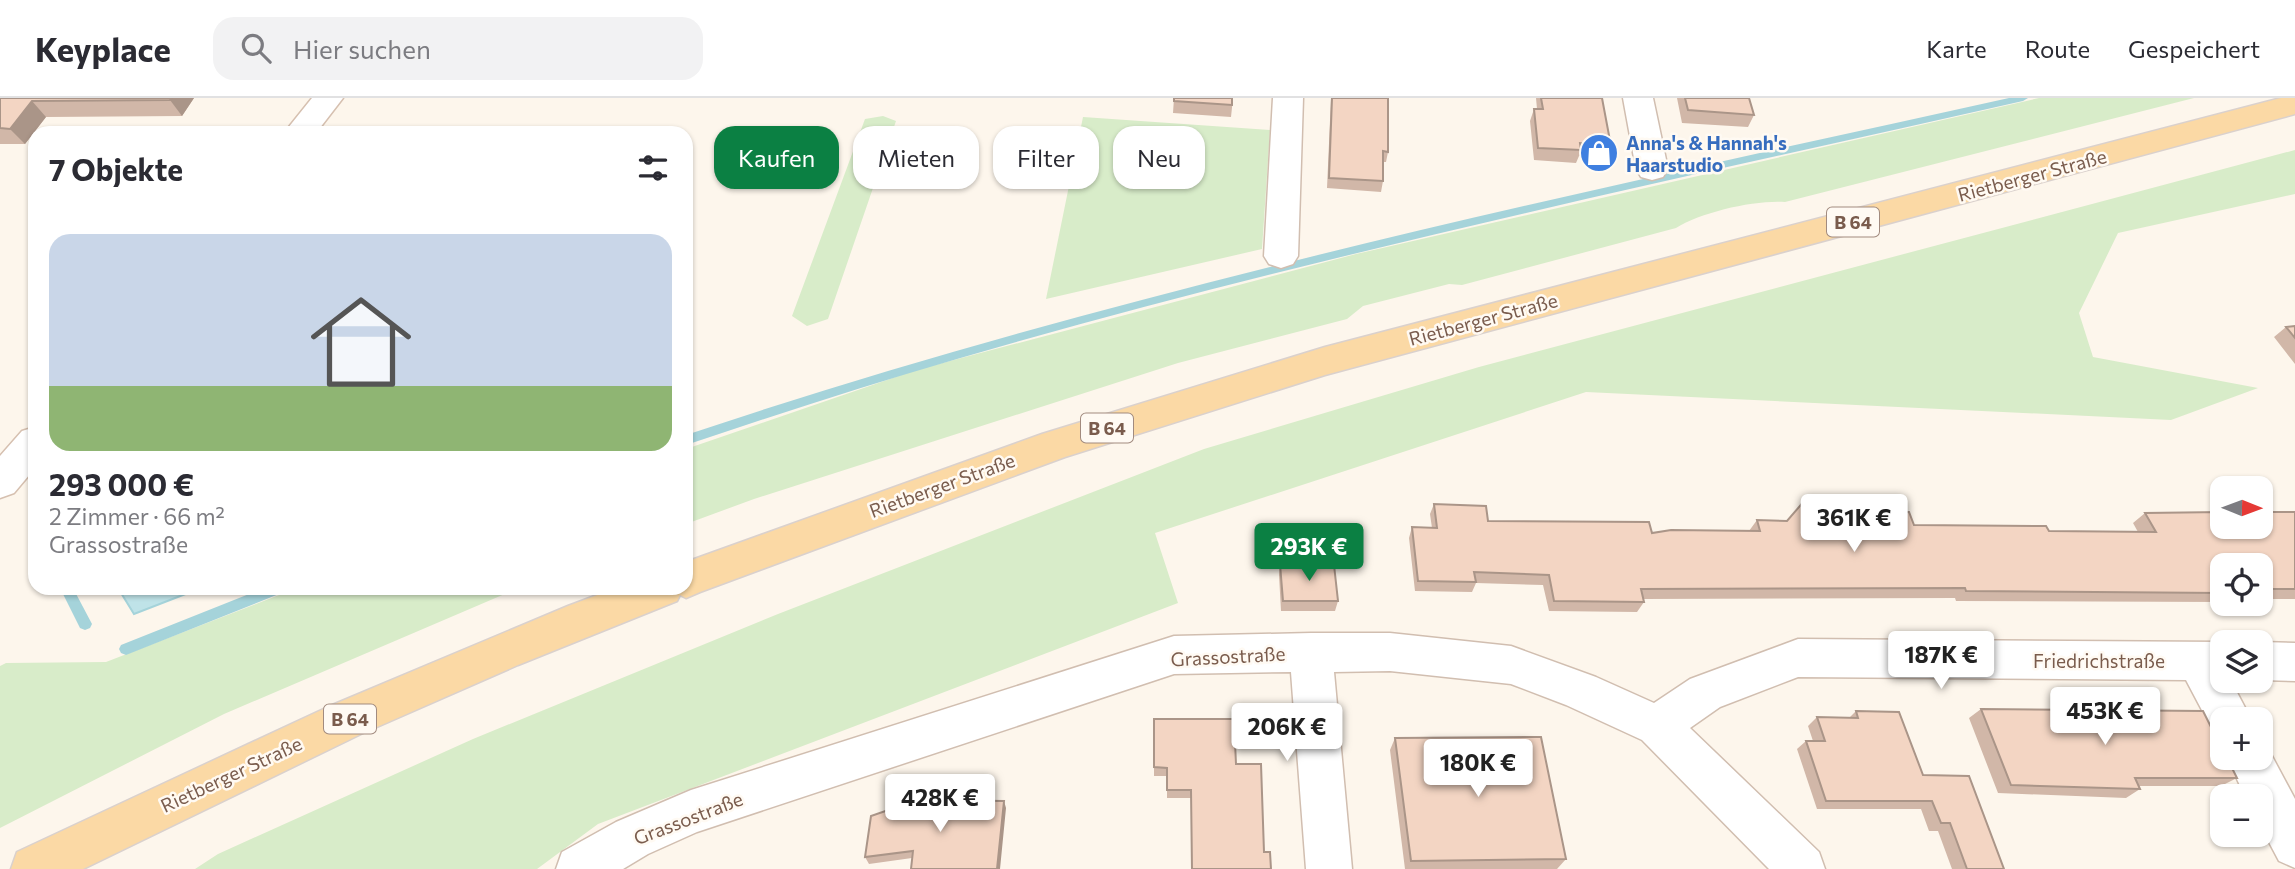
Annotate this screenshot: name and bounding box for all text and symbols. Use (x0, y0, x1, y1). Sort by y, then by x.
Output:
search box (213, 17, 703, 80)
text: Keyplace (35, 28, 171, 69)
icon: search (237, 29, 275, 67)
text: Hier suchen (293, 33, 431, 64)
text: Karte (1926, 34, 1987, 63)
text: Route (2025, 34, 2090, 63)
text: Gespeichert (2128, 34, 2260, 63)
chip: Kaufen (714, 126, 839, 189)
chip: Mieten (853, 126, 979, 189)
chip: Filter (993, 126, 1099, 189)
chip: Neu (1113, 126, 1205, 189)
place label: Anna's & Hannah's Haarstudio (1626, 131, 1787, 176)
shop icon: Anna's & Hannah's Haarstudio (1578, 132, 1620, 174)
street label: Rietberger Straße (1955, 144, 2109, 206)
icon: filters (634, 149, 672, 187)
text: 7 Objekte (49, 150, 183, 187)
road number: B 64 (1827, 208, 1879, 237)
icon: home (298, 279, 424, 405)
street label: Rietberger Straße (1406, 288, 1560, 350)
road number: B 64 (1081, 414, 1133, 442)
street label: Rietberger Straße (866, 448, 1018, 522)
text: 293 000 € (49, 465, 194, 502)
north arrow (2210, 476, 2273, 539)
map controls (2210, 476, 2273, 847)
pin: 361K € (1797, 494, 1911, 554)
text: 2 Zimmer · 66 m² (49, 502, 225, 530)
text: 361K € (1817, 503, 1891, 531)
pin: 293K € (1252, 524, 1366, 583)
text: Grassostraße (49, 530, 188, 558)
text: 293K € (1270, 532, 1348, 560)
button: locate (2210, 553, 2273, 616)
button: layers (2210, 630, 2273, 693)
pin: 187K € (1884, 632, 1998, 691)
text: 187K € (1904, 640, 1978, 668)
street label: Grassostraße (1170, 642, 1286, 670)
street label: Friedrichstraße (2033, 649, 2165, 672)
pin: 453K € (2048, 688, 2162, 747)
text: 453K € (2066, 696, 2144, 724)
road number: B 64 (324, 704, 376, 734)
pin: 206K € (1230, 704, 1344, 763)
button: + (2210, 707, 2273, 770)
text: 206K € (1247, 712, 1327, 740)
street label: Rietberger Straße (157, 731, 305, 817)
pin: 180K € (1421, 740, 1535, 799)
text: 180K € (1440, 748, 1516, 776)
pin: 428K € (883, 774, 997, 834)
text: 428K € (901, 783, 979, 811)
button: − (2210, 784, 2273, 847)
street label: Grassostraße (630, 787, 746, 849)

